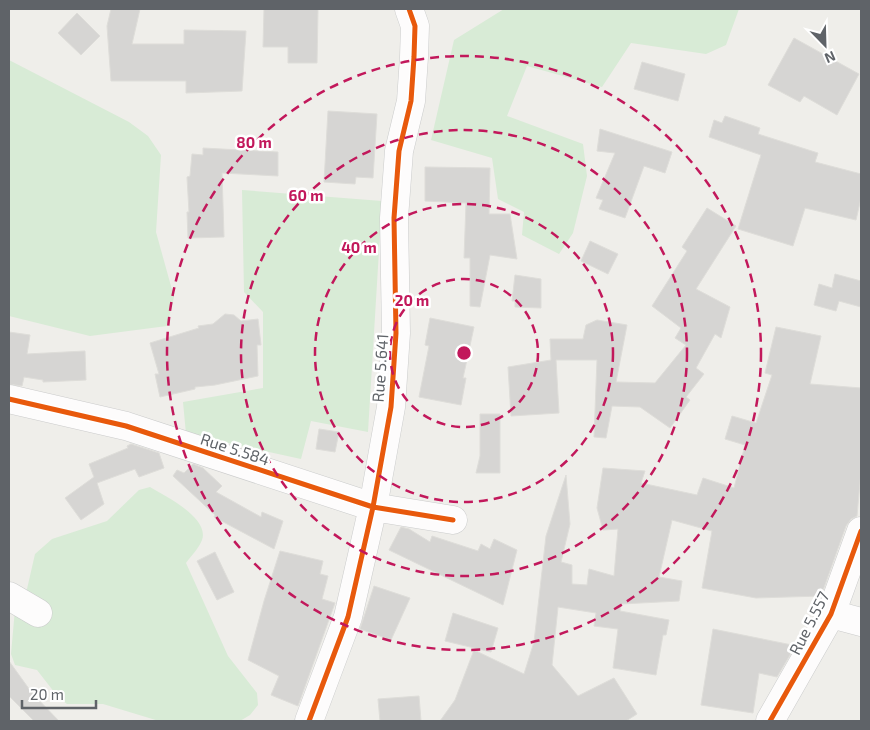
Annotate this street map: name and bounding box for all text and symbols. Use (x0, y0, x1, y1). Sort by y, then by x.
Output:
north arrow (800, 20, 850, 70)
text: N (822, 48, 838, 67)
text: 80 m (236, 133, 272, 151)
text: 60 m (289, 186, 323, 204)
text: 40 m (341, 238, 377, 256)
text: 20 m (395, 291, 429, 309)
street label: Rue 5.641 (368, 333, 391, 403)
centre of rings (455, 344, 473, 362)
street label: Rue 5.584 (198, 428, 272, 469)
street label: Rue 5.557 (784, 588, 833, 658)
scale bar (22, 678, 96, 710)
text: 20 m (30, 685, 64, 703)

